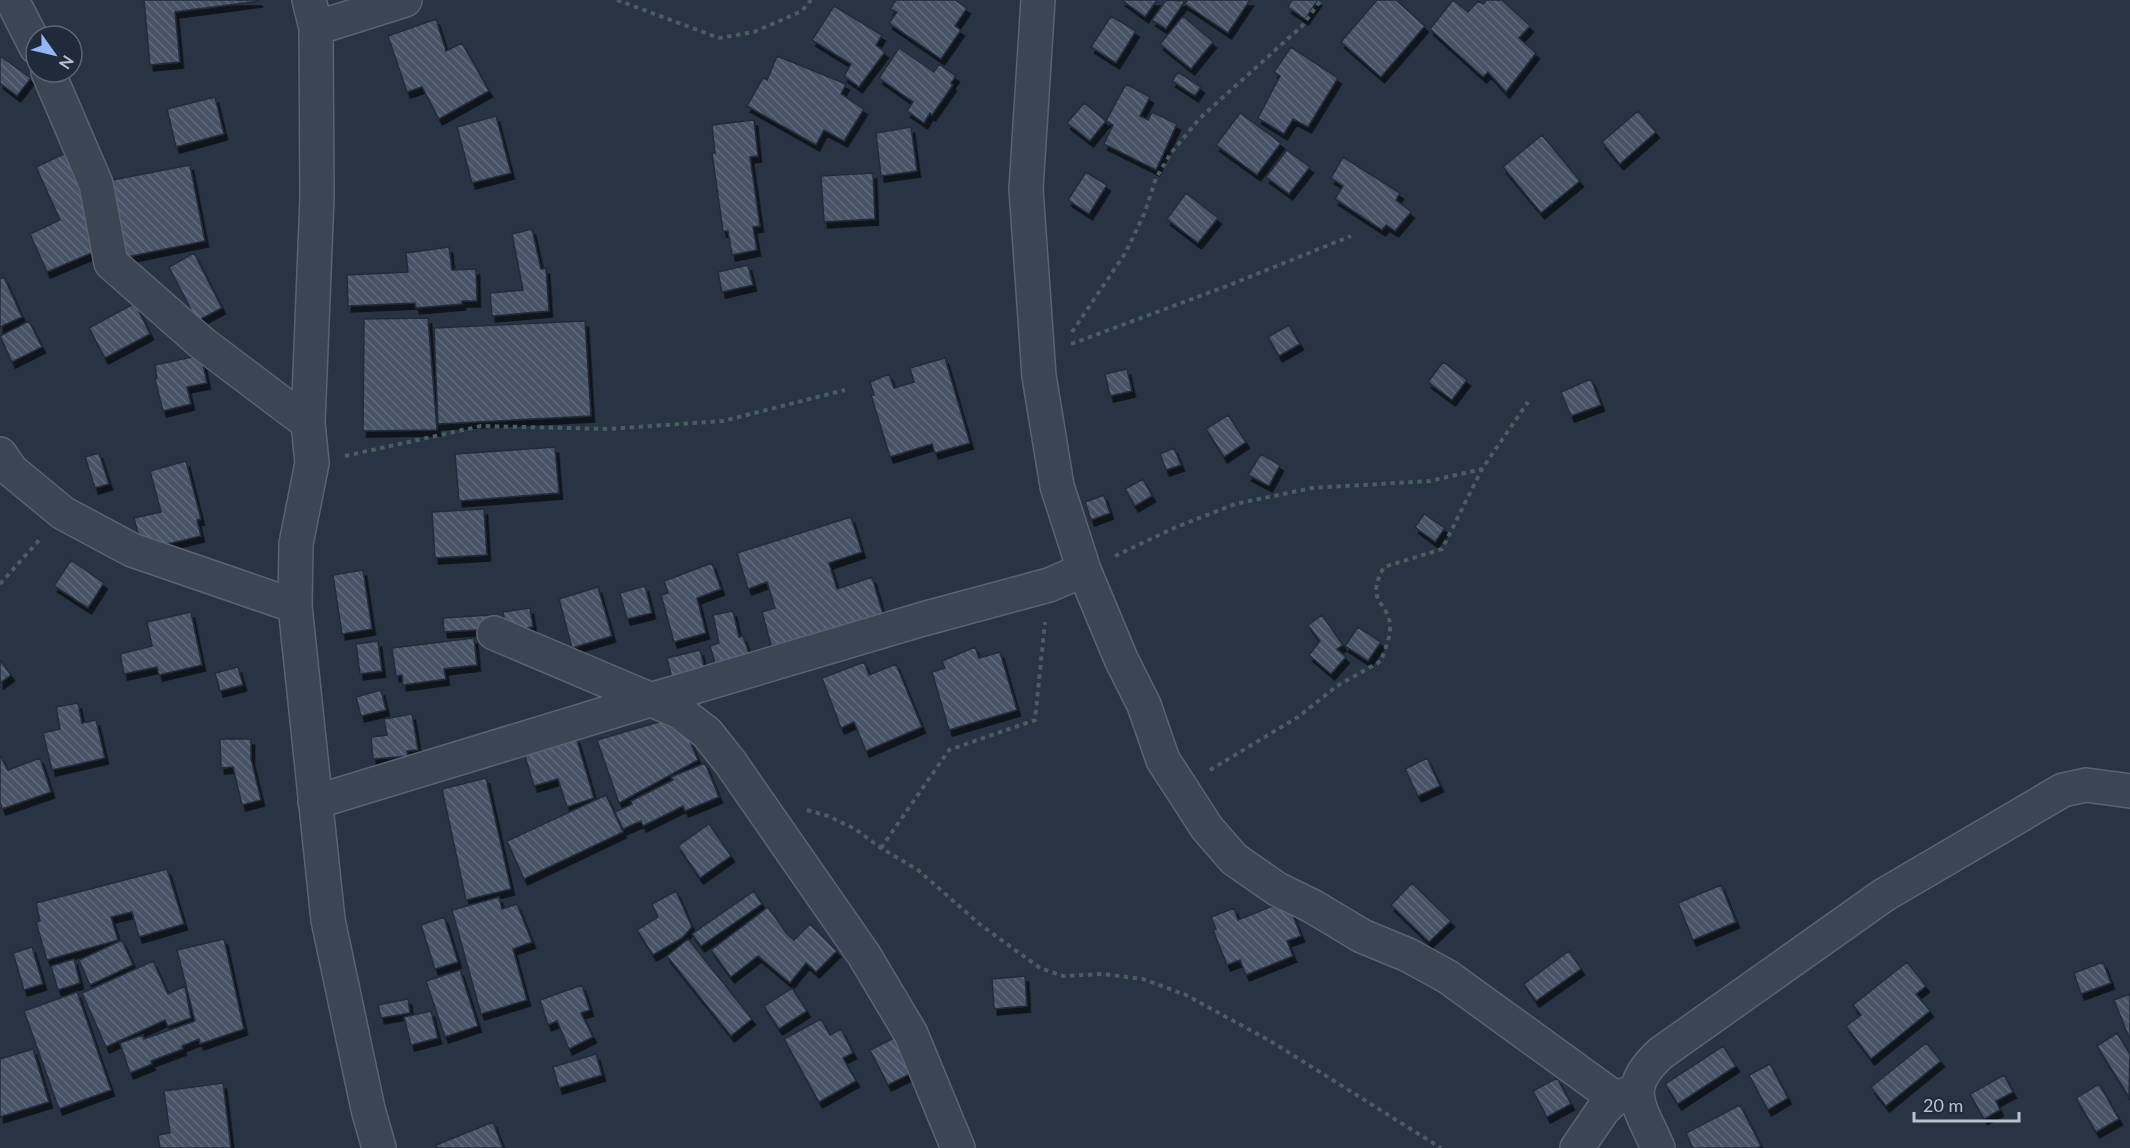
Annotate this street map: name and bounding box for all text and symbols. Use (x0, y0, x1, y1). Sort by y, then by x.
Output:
north arrow (24, 24, 84, 84)
text: N (56, 52, 78, 73)
scale bar (1914, 1085, 2019, 1123)
text: 20 m (1923, 1094, 1963, 1116)

